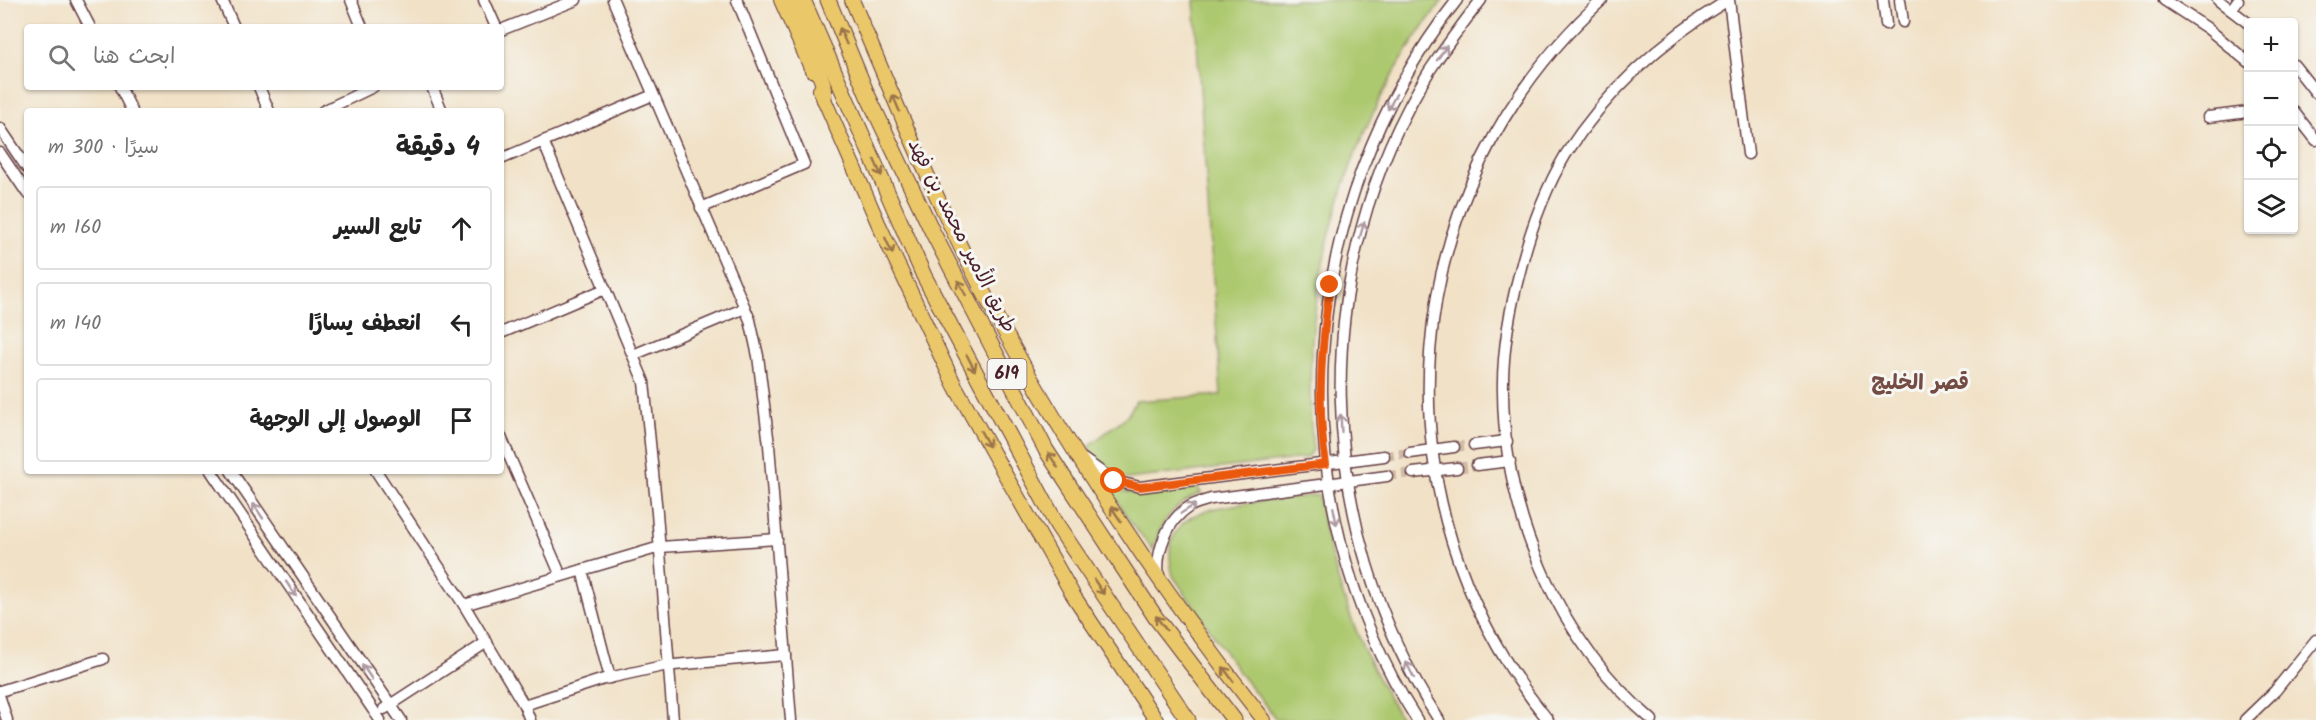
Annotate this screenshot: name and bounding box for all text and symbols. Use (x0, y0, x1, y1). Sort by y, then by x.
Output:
map controls (2244, 18, 2298, 234)
button: + (2244, 18, 2298, 72)
search box (24, 24, 504, 90)
one-way arrow (837, 27, 848, 46)
text: ابحث هنا (93, 40, 175, 75)
icon: search (45, 41, 78, 74)
one-way arrow (1436, 46, 1448, 62)
button: − (2244, 72, 2298, 126)
one-way arrow (1386, 93, 1398, 110)
one-way arrow (890, 94, 901, 112)
button: locate (2244, 126, 2298, 180)
text: 4 دقيقة (396, 127, 480, 169)
text: سيرًا · 300 m (48, 132, 159, 164)
street label: طريق الأمير محمد بن فهد (898, 133, 1024, 339)
one-way arrow (873, 159, 884, 177)
button: layers (2244, 180, 2298, 234)
text: تابع السير (334, 211, 421, 246)
text: 160 m (50, 212, 101, 244)
icon: ahead (445, 212, 478, 245)
one-way arrow (1357, 221, 1368, 240)
one-way arrow (883, 237, 895, 255)
route end (1316, 271, 1342, 297)
one-way arrow (956, 280, 967, 298)
text: انعطف يسارًا (309, 307, 421, 342)
text: 140 m (50, 308, 101, 340)
icon: left (445, 308, 478, 341)
one-way arrow (966, 354, 977, 372)
road number: 619 (988, 359, 1026, 389)
district label: قصر الخليج (1871, 367, 1969, 400)
text: الوصول إلى الوجهة (249, 403, 421, 438)
icon: arrive (445, 404, 478, 437)
one-way arrow (1335, 414, 1346, 434)
one-way arrow (980, 430, 992, 447)
one-way arrow (1047, 452, 1060, 469)
route start (1100, 467, 1126, 493)
one-way arrow (252, 503, 264, 520)
one-way arrow (1179, 503, 1196, 515)
one-way arrow (1330, 505, 1341, 525)
one-way arrow (1110, 507, 1122, 523)
one-way arrow (1093, 578, 1105, 595)
one-way arrow (285, 580, 297, 597)
one-way arrow (1154, 616, 1167, 632)
one-way arrow (1404, 661, 1415, 679)
one-way arrow (361, 665, 373, 681)
one-way arrow (1222, 666, 1235, 682)

